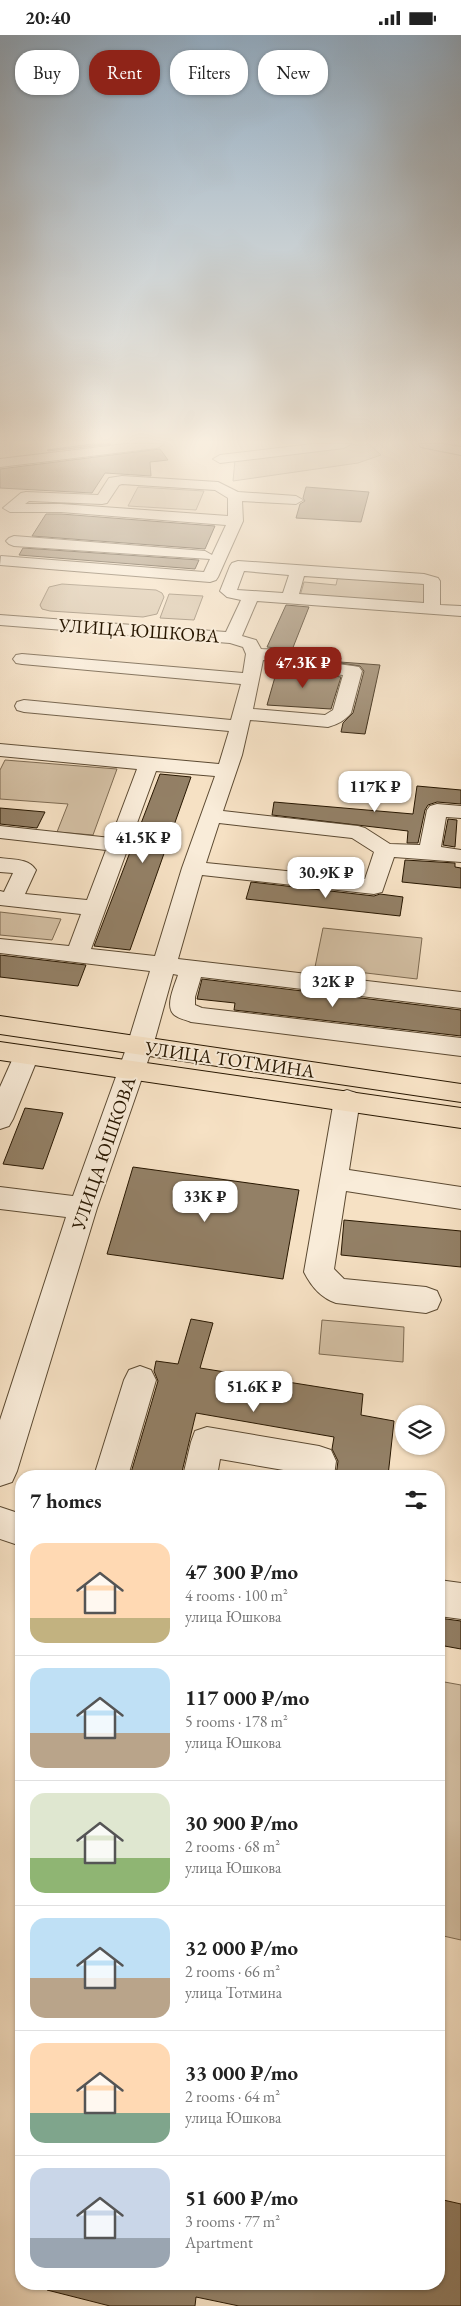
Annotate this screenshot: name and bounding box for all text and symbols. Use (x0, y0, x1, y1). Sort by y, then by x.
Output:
text: 20:40 (25, 5, 71, 30)
chip: Buy (15, 50, 79, 95)
chip: Rent (89, 50, 160, 95)
chip: Filters (170, 50, 248, 95)
chip: New (258, 50, 328, 95)
street label: УЛИЦА ЮШКОВА (57, 612, 221, 649)
pin: 47.3K ₽ (257, 647, 349, 689)
text: 47.3K ₽ (275, 652, 331, 673)
pin: 117K ₽ (334, 771, 416, 813)
text: 117K ₽ (349, 776, 401, 797)
pin: 41.5K ₽ (97, 821, 189, 864)
text: 41.5K ₽ (115, 827, 171, 848)
pin: 30.9K ₽ (280, 857, 372, 899)
text: 30.9K ₽ (298, 862, 354, 883)
pin: 32K ₽ (298, 965, 368, 1008)
text: 32K ₽ (312, 971, 354, 992)
street label: УЛИЦА ТОТМИНА (142, 1035, 317, 1084)
street label: УЛИЦА ЮШКОВА (65, 1072, 142, 1234)
pin: 33K ₽ (170, 1181, 240, 1223)
text: 33K ₽ (184, 1186, 226, 1207)
pin: 51.6K ₽ (208, 1371, 300, 1413)
text: 51.6K ₽ (226, 1376, 282, 1397)
map controls (395, 1405, 445, 1455)
button: layers (395, 1405, 445, 1455)
icon: filters (402, 1486, 430, 1514)
text: 7 homes (30, 1487, 102, 1514)
text: 47 300 ₽/mo (185, 1558, 298, 1585)
icon: home (70, 1563, 130, 1623)
text: 4 rooms · 100 m² (185, 1585, 288, 1606)
text: улица Юшкова (185, 1606, 282, 1627)
text: 117 000 ₽/mo (185, 1684, 309, 1711)
icon: home (70, 1688, 130, 1748)
text: 5 rooms · 178 m² (185, 1711, 288, 1732)
text: улица Юшкова (185, 1732, 282, 1753)
text: 30 900 ₽/mo (185, 1809, 298, 1836)
icon: home (70, 1813, 130, 1873)
text: 2 rooms · 68 m² (185, 1836, 280, 1857)
text: улица Юшкова (185, 1857, 282, 1878)
text: 32 000 ₽/mo (185, 1934, 298, 1961)
icon: home (70, 1938, 130, 1998)
text: 2 rooms · 66 m² (185, 1961, 280, 1982)
text: улица Тотмина (185, 1982, 282, 2003)
text: 33 000 ₽/mo (185, 2059, 298, 2086)
icon: home (70, 2063, 130, 2123)
text: 2 rooms · 64 m² (185, 2086, 280, 2107)
text: улица Юшкова (185, 2107, 282, 2128)
text: 51 600 ₽/mo (185, 2184, 298, 2211)
icon: home (70, 2188, 130, 2248)
text: 3 rooms · 77 m² (185, 2211, 280, 2232)
text: Apartment (185, 2232, 253, 2253)

